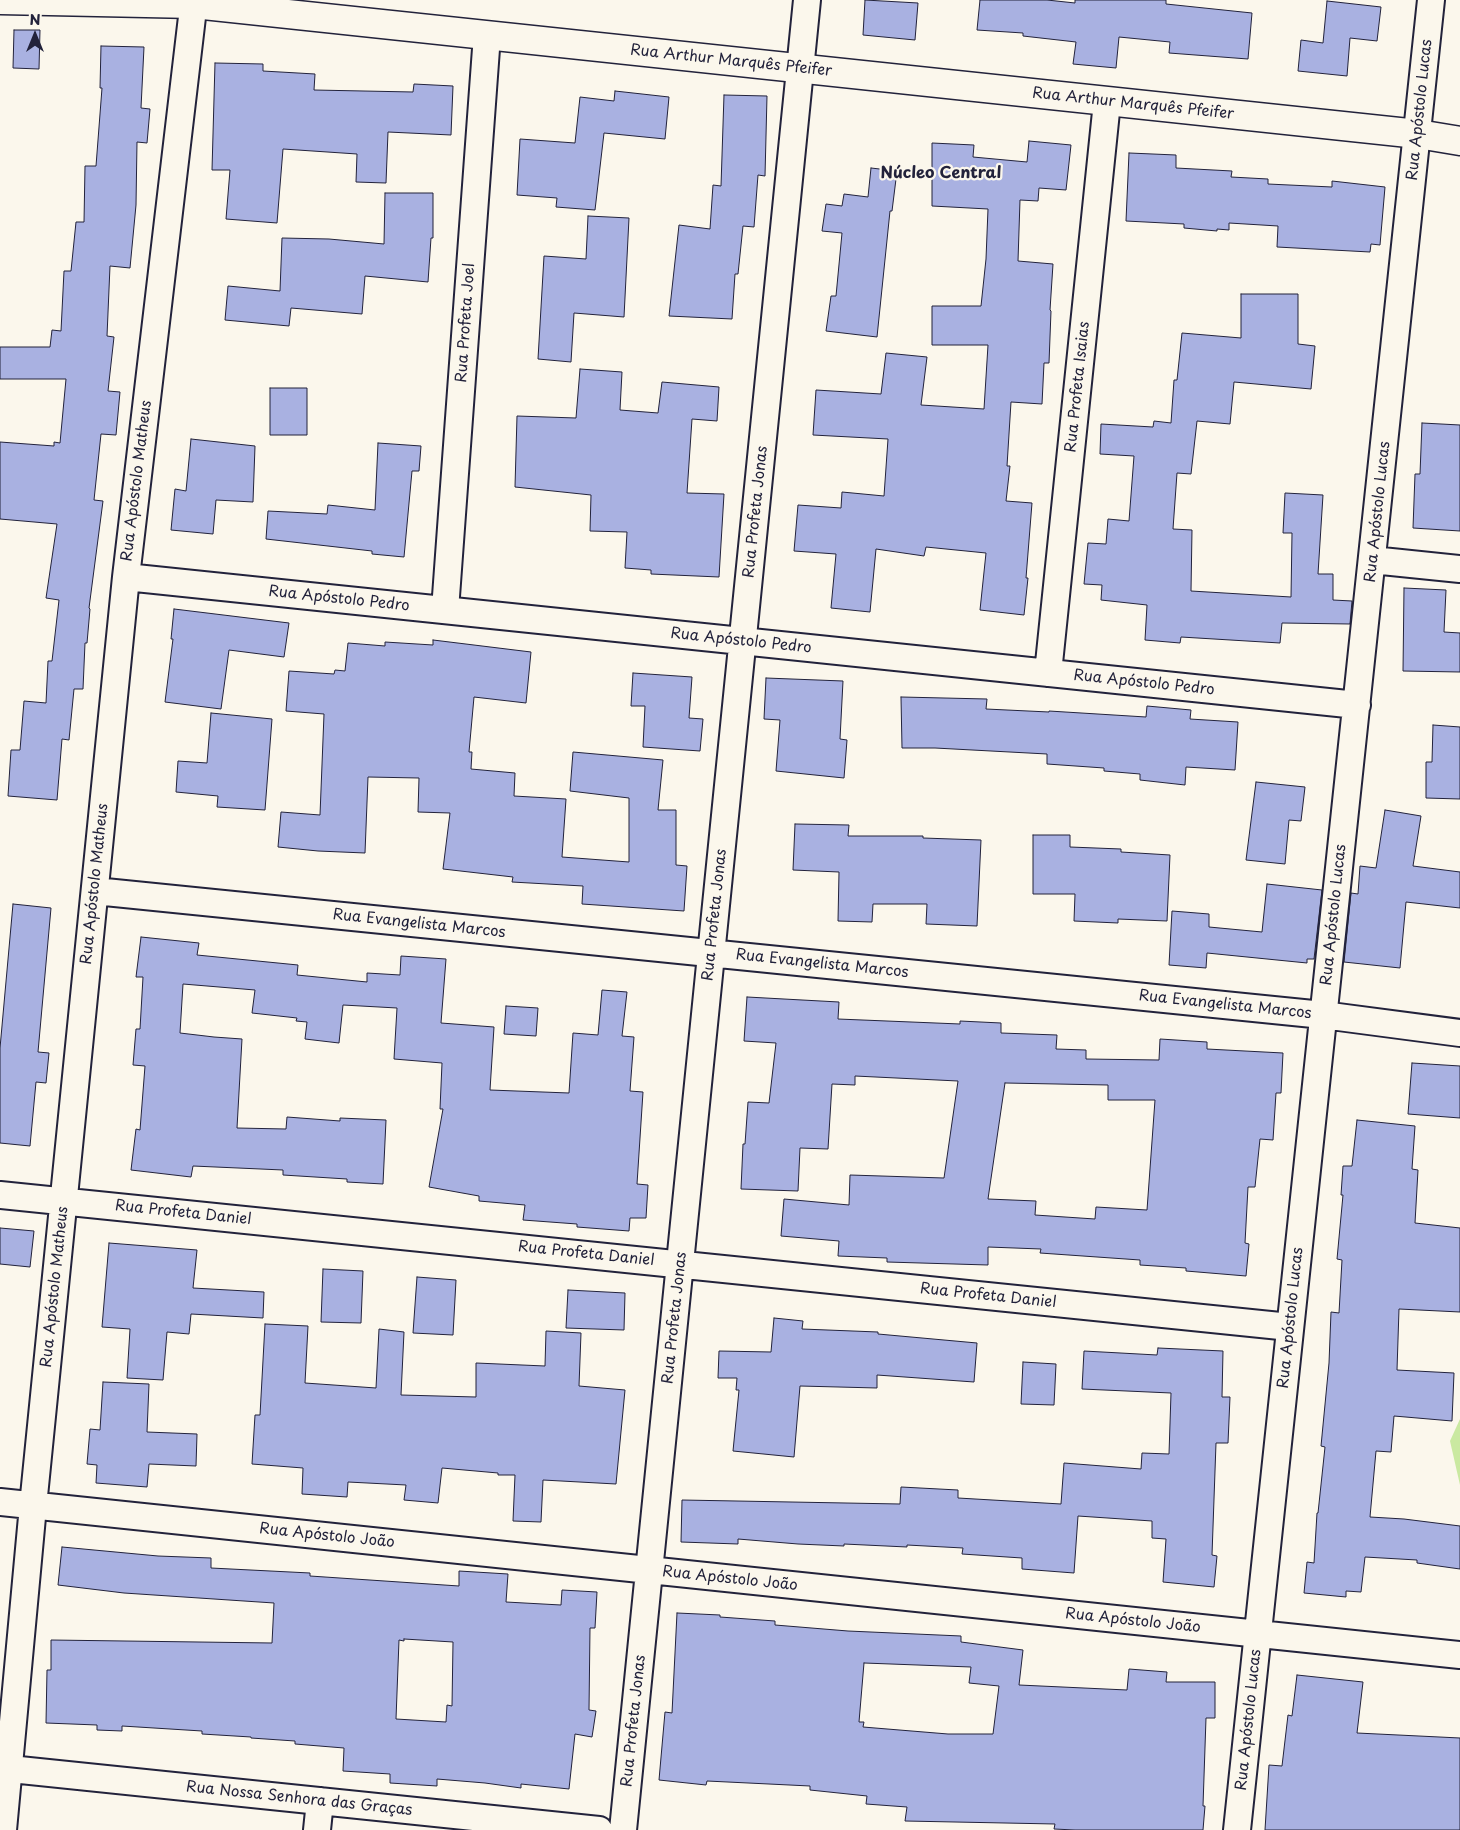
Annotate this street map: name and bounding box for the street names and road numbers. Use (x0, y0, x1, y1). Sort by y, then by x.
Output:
street label: Rua Apóstolo Lucas (1404, 38, 1436, 182)
street label: Rua Arthur Marquês Pfeifer (629, 41, 833, 81)
street label: Rua Arthur Marquês Pfeifer (1031, 84, 1235, 124)
street label: Rua Profeta Joel (453, 263, 479, 383)
street label: Rua Profeta Isaias (1062, 321, 1094, 453)
street label: Rua Apóstolo Matheus (118, 399, 156, 563)
street label: Rua Apóstolo Lucas (1362, 440, 1394, 584)
street label: Rua Profeta Jonas (740, 445, 772, 579)
street label: Rua Apóstolo Pedro (267, 583, 411, 615)
street label: Rua Apóstolo Pedro (669, 625, 813, 657)
street label: Rua Apóstolo Pedro (1072, 667, 1216, 699)
street label: Rua Apóstolo Matheus (78, 802, 112, 966)
street label: Rua Apóstolo Lucas (1318, 843, 1350, 987)
street label: Rua Profeta Jonas (699, 848, 731, 982)
street label: Rua Evangelista Marcos (332, 906, 506, 942)
street label: Rua Evangelista Marcos (735, 946, 909, 982)
street label: Rua Evangelista Marcos (1138, 987, 1312, 1023)
street label: Rua Profeta Daniel (114, 1197, 252, 1229)
street label: Rua Apóstolo Matheus (38, 1205, 72, 1369)
street label: Rua Profeta Daniel (517, 1238, 655, 1270)
street label: Rua Apóstolo Lucas (1275, 1246, 1307, 1390)
street label: Rua Profeta Jonas (659, 1251, 691, 1385)
street label: Rua Profeta Daniel (919, 1280, 1057, 1312)
street label: Rua Apóstolo João (258, 1520, 396, 1552)
street label: Rua Apóstolo João (661, 1563, 799, 1595)
street label: Rua Apóstolo João (1064, 1605, 1202, 1637)
street label: Rua Apóstolo Lucas (1233, 1648, 1265, 1792)
street label: Rua Profeta Jonas (618, 1654, 650, 1788)
street label: Rua Nossa Senhora das Graças (185, 1778, 413, 1820)

